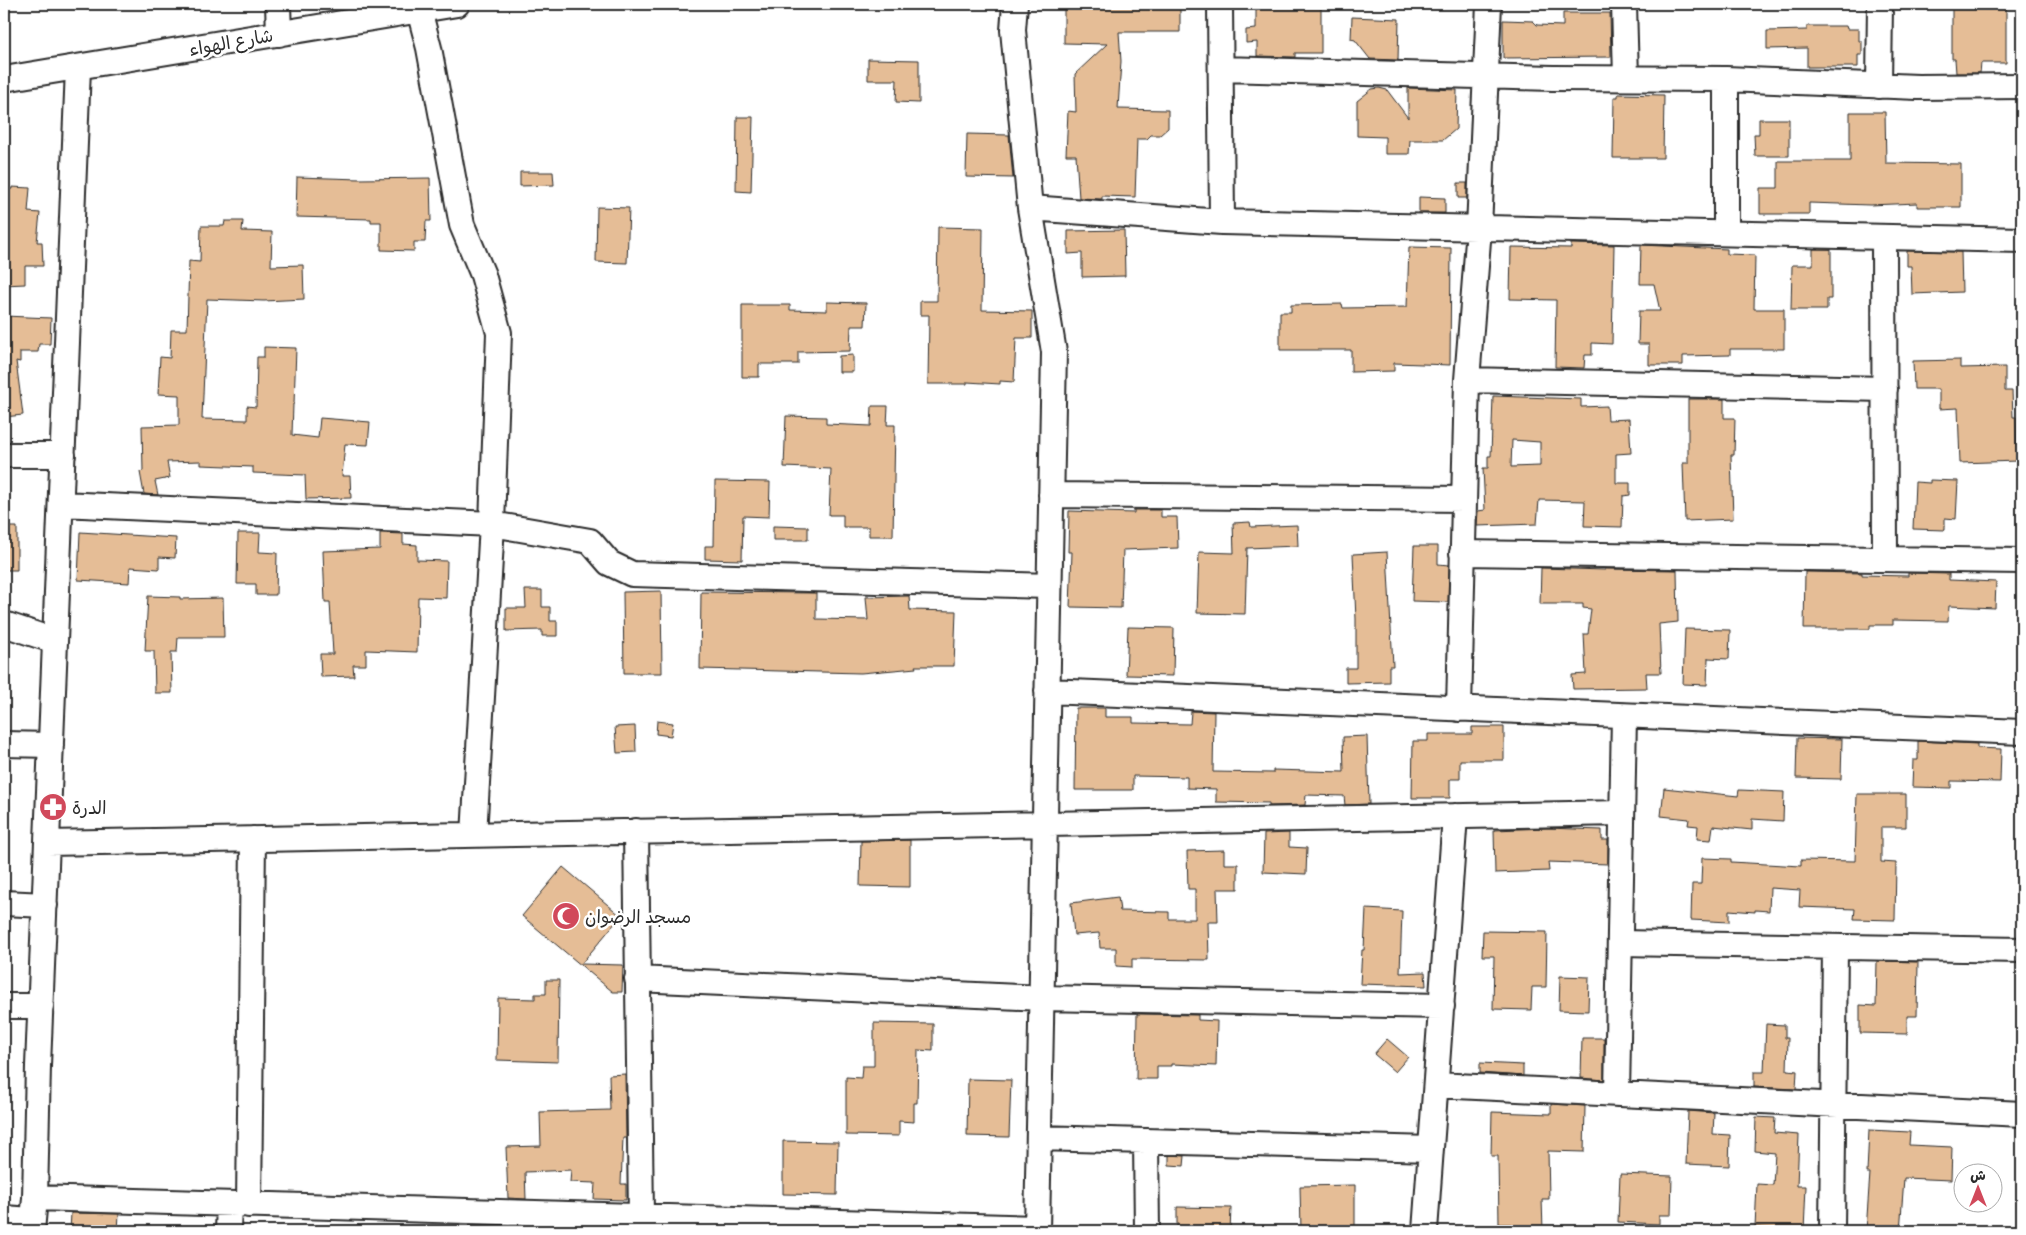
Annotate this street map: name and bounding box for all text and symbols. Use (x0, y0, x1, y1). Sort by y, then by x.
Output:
street label: شارع الهواء (187, 23, 275, 62)
pharmacy icon: الدرة (38, 792, 68, 822)
place label: الدرة (72, 796, 107, 819)
mosque icon: مسجد الرضوان (551, 901, 581, 931)
place label: مسجد الرضوان (585, 905, 691, 928)
north arrow (1954, 1162, 2004, 1212)
text: ش (1970, 1166, 1986, 1184)

